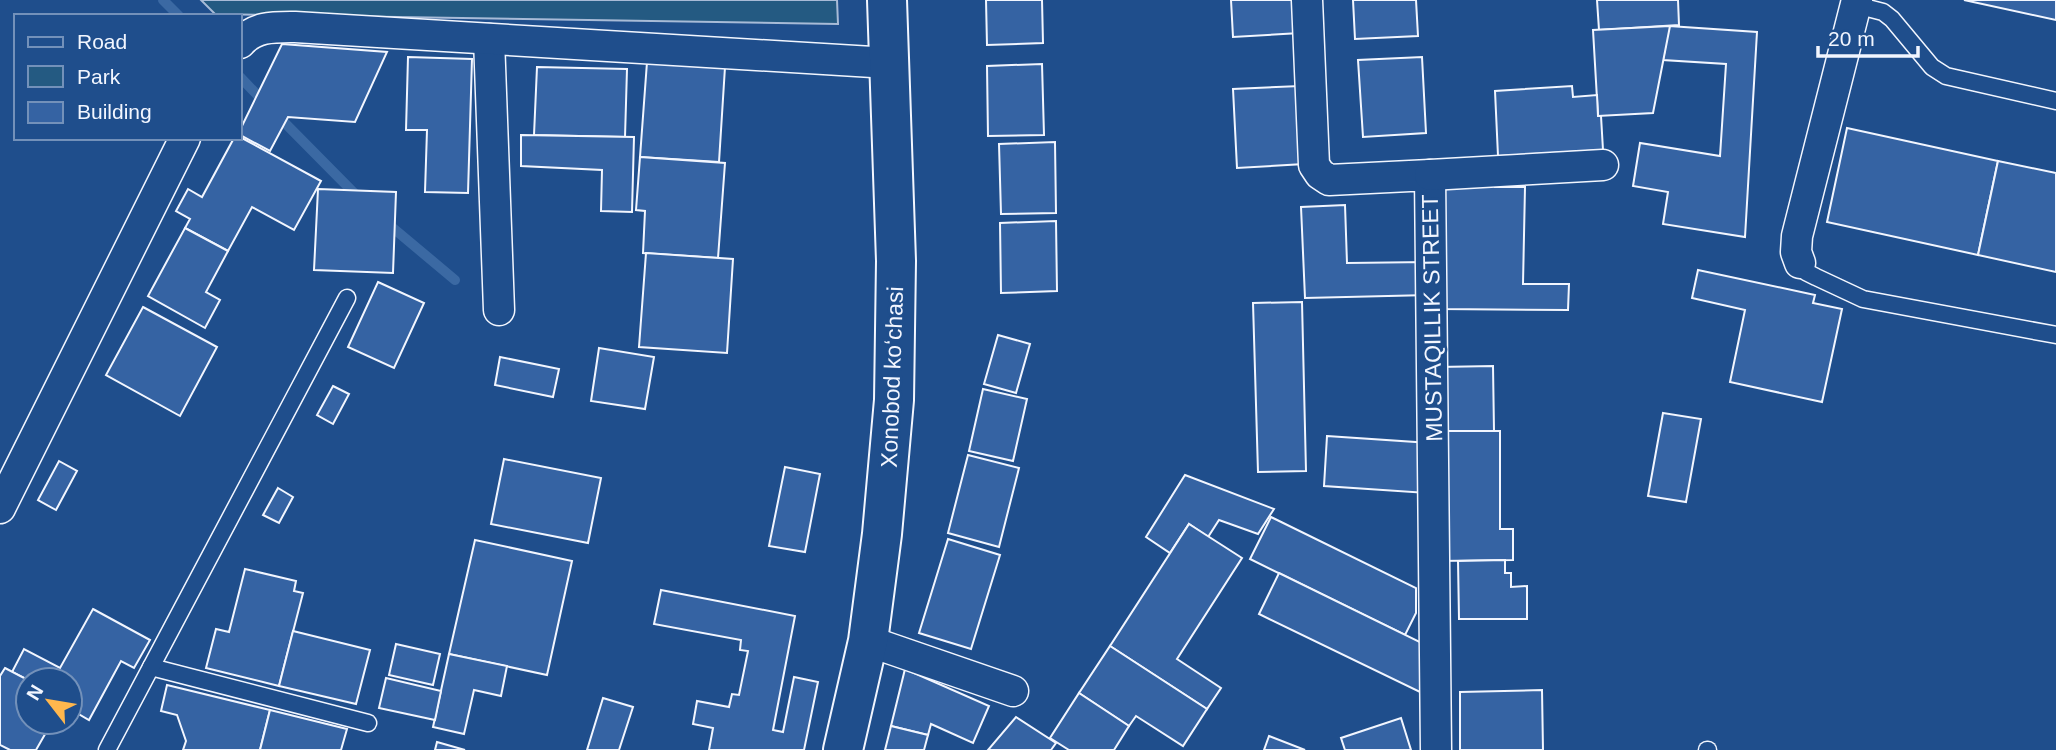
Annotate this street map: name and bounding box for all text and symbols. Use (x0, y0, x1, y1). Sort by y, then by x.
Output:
legend (14, 14, 242, 140)
scale bar (1818, 14, 1918, 58)
text: 20 m (1828, 27, 1875, 50)
text: Road (77, 30, 127, 53)
text: Park (77, 65, 121, 88)
text: Building (77, 100, 152, 123)
street label: MUSTAQILLIK STREET (1417, 194, 1447, 442)
street label: Xonobod koʻchasi (876, 286, 908, 468)
north arrow (14, 666, 84, 736)
text: N (22, 681, 47, 704)

